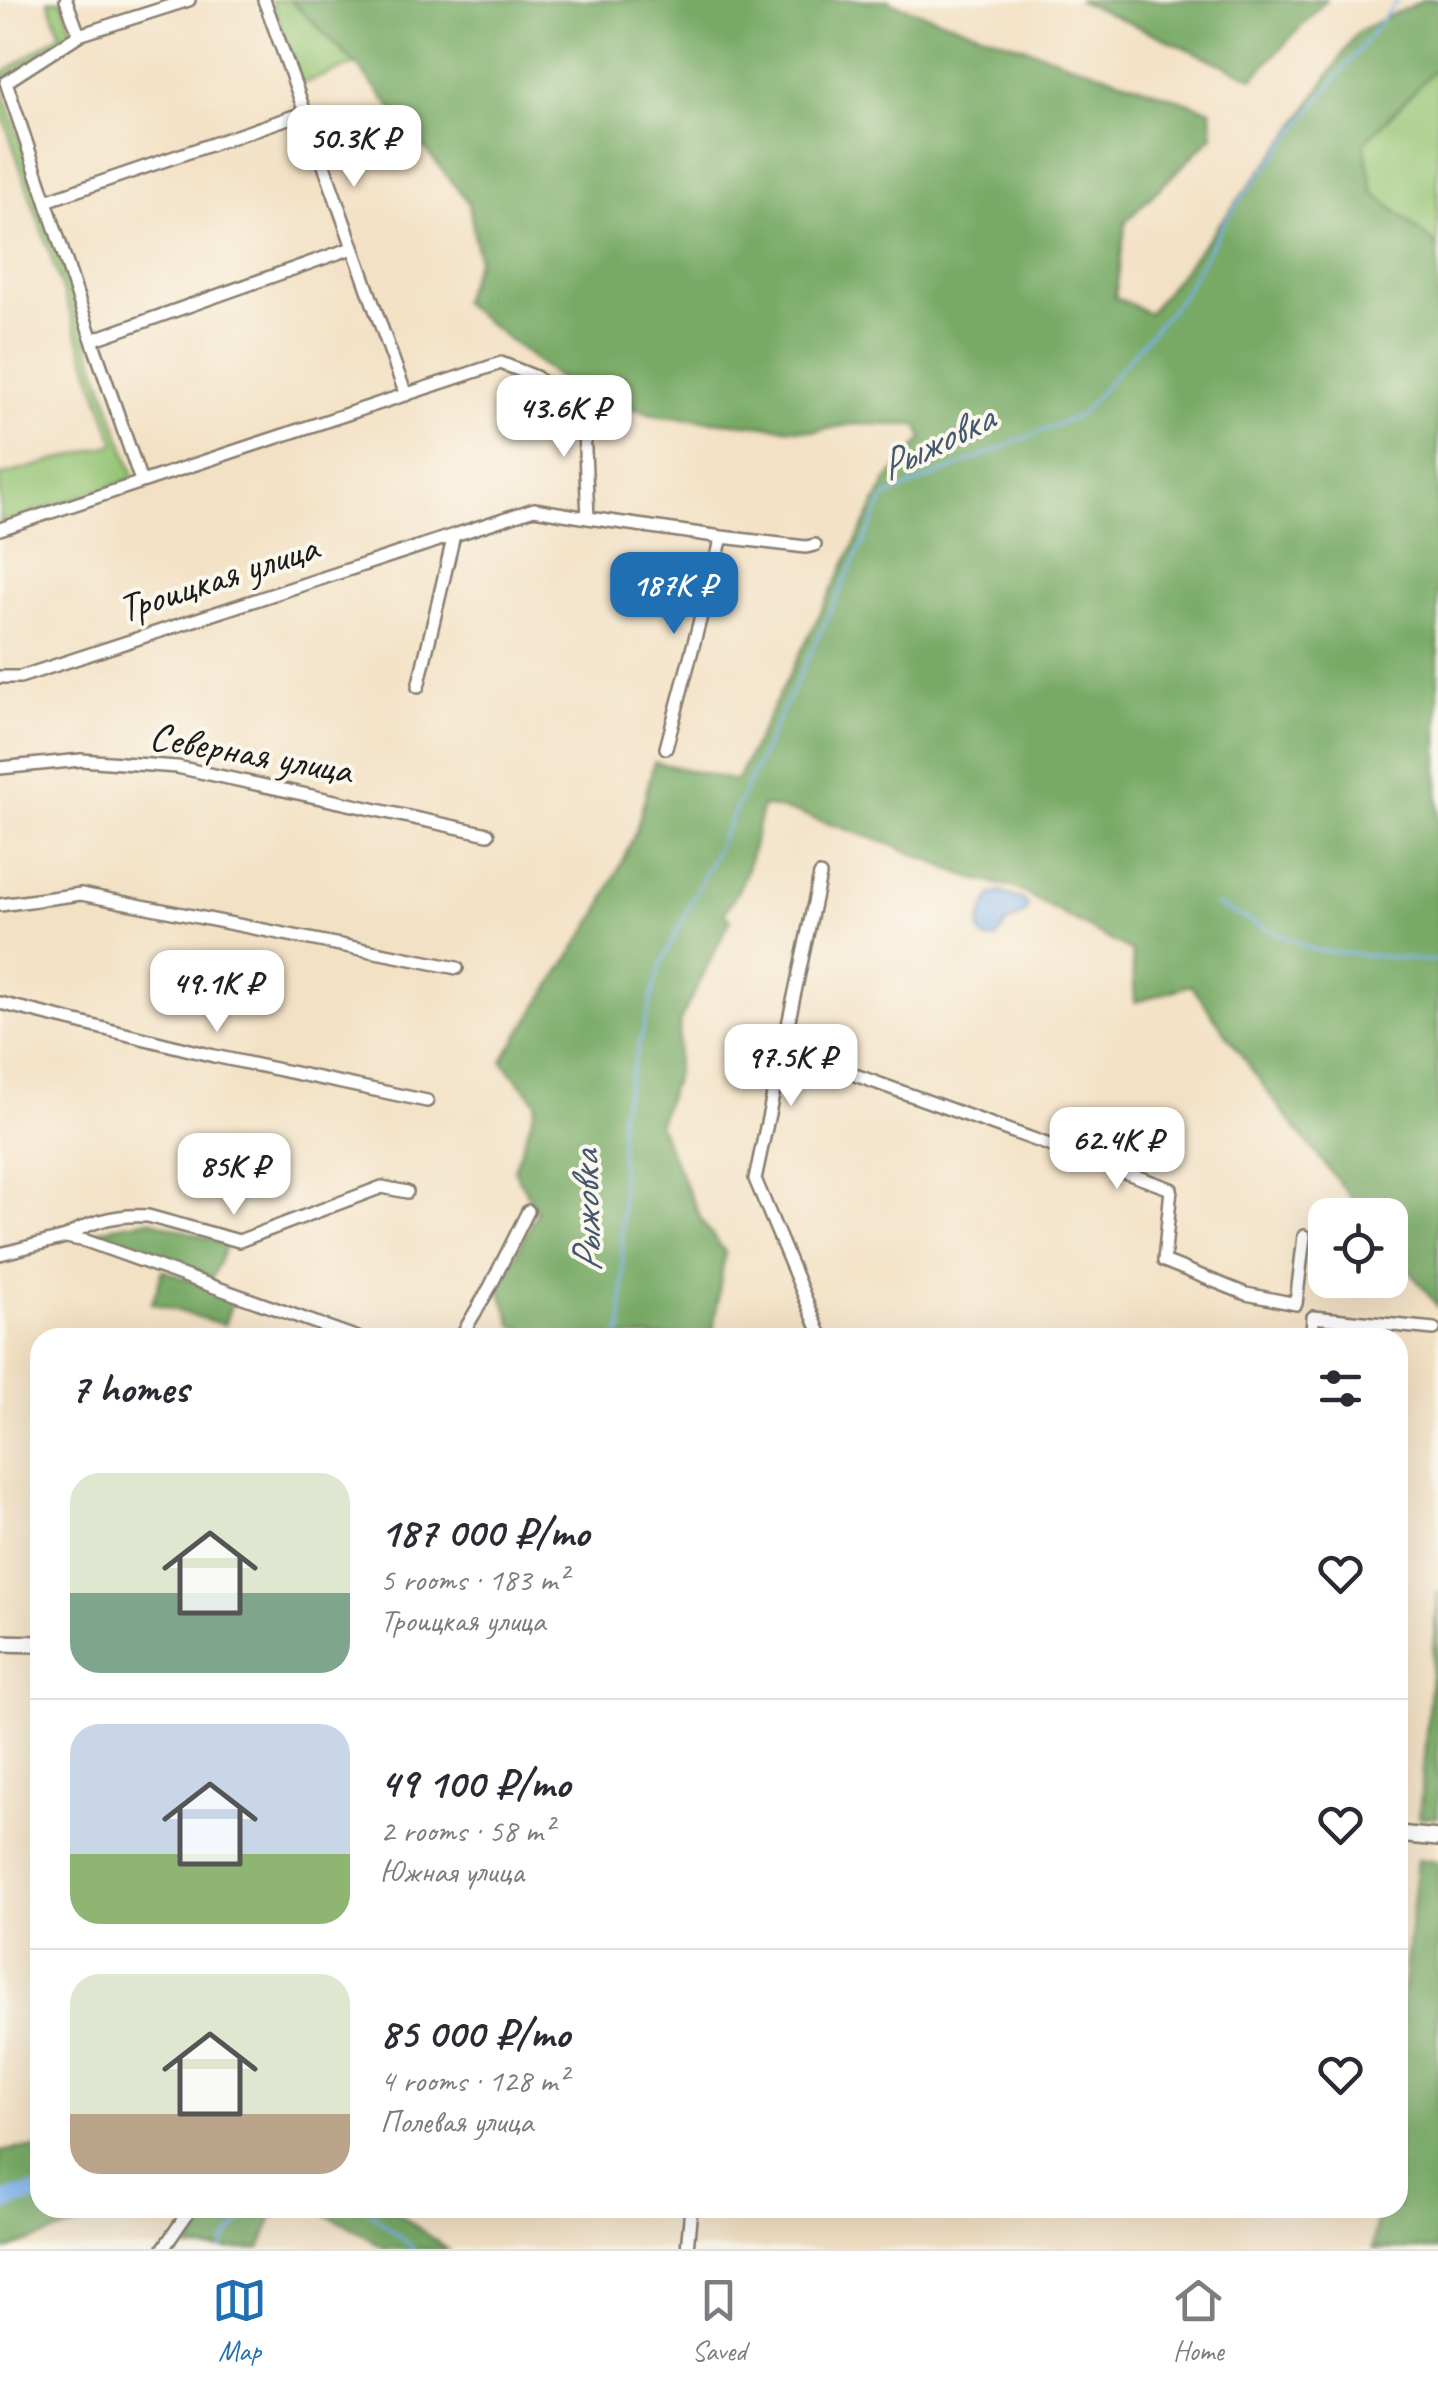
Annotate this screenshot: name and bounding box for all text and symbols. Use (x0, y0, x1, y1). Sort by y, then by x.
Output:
pin: 50.3K ₽ (262, 105, 446, 190)
text: 50.3K ₽ (309, 117, 399, 158)
pin: 43.6K ₽ (472, 375, 656, 460)
text: 43.6K ₽ (519, 387, 609, 428)
water label: Рыжовка (870, 390, 1006, 492)
street label: Троицкая улица (112, 521, 327, 634)
pin: 187K ₽ (593, 552, 755, 637)
text: 187K ₽ (632, 564, 716, 605)
street label: Северная улица (146, 711, 358, 796)
pin: 49.1K ₽ (125, 950, 309, 1035)
text: 49.1K ₽ (172, 962, 262, 1003)
pin: 97.5K ₽ (699, 1024, 883, 1109)
text: 97.5K ₽ (746, 1036, 836, 1077)
pin: 62.4K ₽ (1025, 1107, 1209, 1192)
text: 62.4K ₽ (1072, 1119, 1162, 1160)
pin: 85K ₽ (164, 1133, 304, 1218)
text: 85K ₽ (200, 1145, 268, 1186)
water label: Рыжовка (558, 1147, 614, 1273)
map controls (1308, 1198, 1408, 1298)
button: locate (1308, 1198, 1408, 1298)
icon: filters (1313, 1361, 1368, 1416)
text: 7 homes (70, 1362, 188, 1415)
text: 187 000 ₽/mo (380, 1506, 589, 1559)
icon: home (150, 1513, 270, 1633)
icon: heart (1313, 1546, 1368, 1601)
text: 5 rooms · 183 m² (380, 1559, 567, 1600)
text: Троицкая улица (380, 1600, 546, 1641)
text: 49 100 ₽/mo (380, 1757, 570, 1810)
icon: home (150, 1764, 270, 1884)
icon: heart (1313, 1797, 1368, 1852)
text: 2 rooms · 58 m² (380, 1810, 553, 1851)
text: Южная улица (380, 1851, 524, 1892)
text: 85 000 ₽/mo (380, 2007, 570, 2060)
icon: home (150, 2014, 270, 2134)
icon: heart (1313, 2047, 1368, 2102)
text: 4 rooms · 128 m² (380, 2060, 567, 2101)
text: Полевая улица (380, 2101, 533, 2142)
tab: Map (212, 2273, 267, 2368)
tab: Saved (691, 2273, 746, 2368)
tab: Home (1171, 2273, 1226, 2368)

